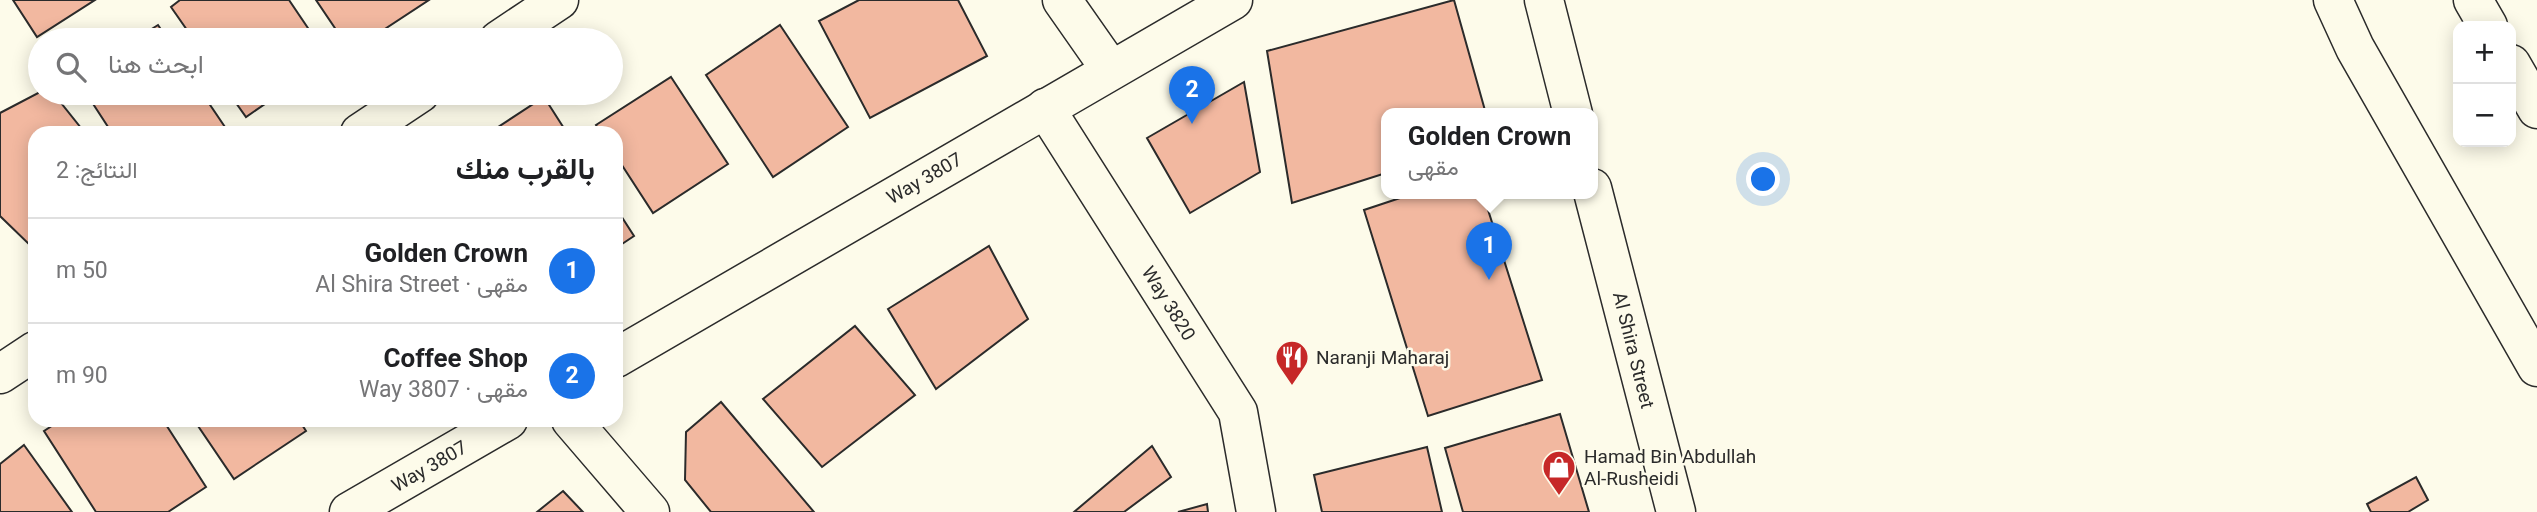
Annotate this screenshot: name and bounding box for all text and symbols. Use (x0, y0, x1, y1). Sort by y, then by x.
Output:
map controls (2453, 21, 2516, 147)
button: + (2453, 21, 2516, 84)
search box (28, 28, 623, 105)
icon: search (52, 48, 90, 86)
text: ابحث هنا (108, 49, 204, 79)
pin: 2 (1169, 66, 1215, 124)
button: − (2453, 84, 2516, 147)
popup (1381, 108, 1598, 199)
text: Golden Crown (1408, 121, 1571, 151)
street label: Way 3807 (882, 148, 966, 209)
text: بالقرب منك (456, 151, 595, 186)
text: مقهى (1408, 154, 1459, 181)
text: النتائج: 2 (56, 157, 138, 184)
your location (1746, 162, 1780, 196)
pin: 1 (1466, 222, 1512, 280)
text: Golden Crown (365, 238, 528, 268)
text: 50 m (56, 257, 108, 284)
text: 1 (565, 257, 579, 284)
street label: Way 3820 (1137, 262, 1200, 345)
text: مقهى · Al Shira Street (315, 271, 528, 298)
street label: Al Shira Street (1608, 289, 1659, 411)
restaurant icon: Naranji Maharaj (1273, 338, 1311, 387)
text: Coffee Shop (384, 343, 528, 373)
place label: Naranji Maharaj (1316, 346, 1449, 369)
text: 90 m (56, 362, 108, 389)
text: 2 (565, 362, 579, 389)
text: مقهى · Way 3807 (359, 376, 528, 403)
street label: Way 3807 (387, 436, 471, 497)
place label: Hamad Bin Abdullah Al-Rusheidi (1584, 445, 1756, 490)
shop icon: Hamad Bin Abdullah Al-Rusheidi (1540, 448, 1578, 497)

